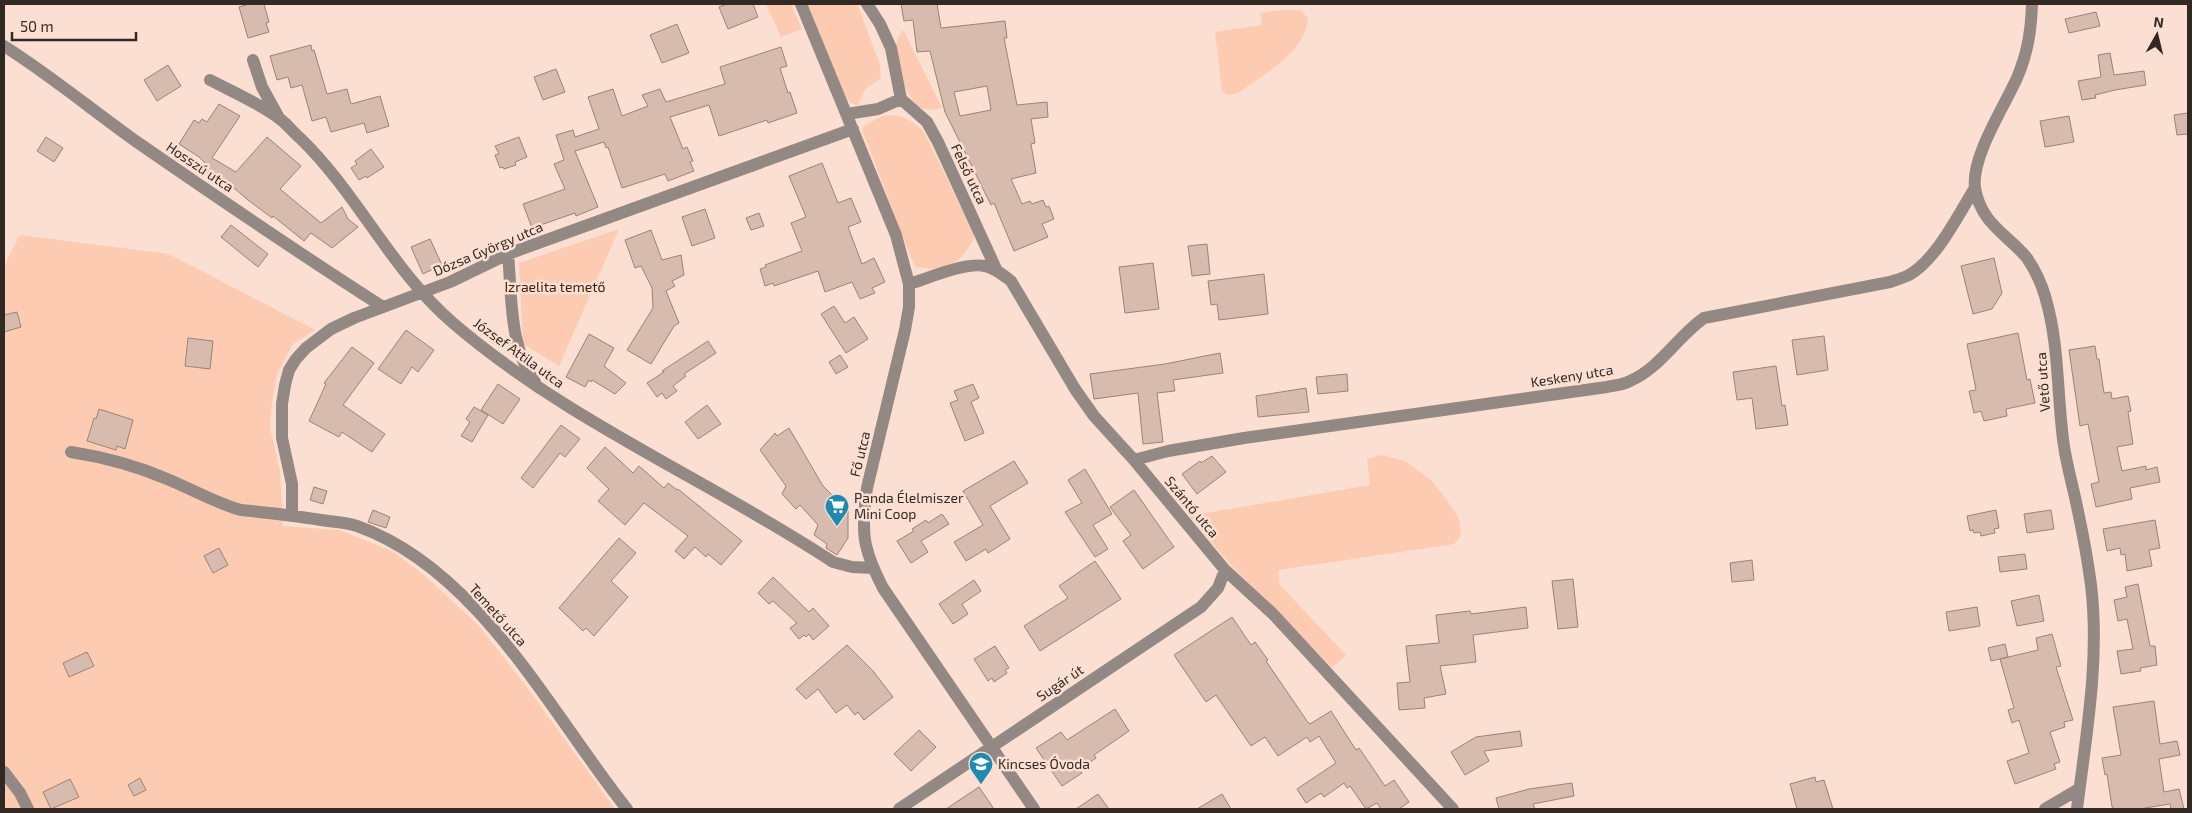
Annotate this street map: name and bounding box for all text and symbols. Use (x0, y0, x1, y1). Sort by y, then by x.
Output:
scale bar (12, 10, 136, 42)
north arrow (2132, 10, 2182, 60)
text: N (2153, 13, 2165, 31)
text: 50 m (20, 17, 54, 35)
street label: Hosszú utca (163, 138, 237, 195)
street label: Felső utca (948, 141, 991, 207)
street label: Dózsa György utca (430, 218, 545, 279)
park label: Izraelita temető (504, 278, 606, 295)
street label: József Attila utca (471, 314, 568, 391)
street label: Vető utca (2032, 352, 2053, 412)
street label: Keskeny utca (1529, 361, 1614, 390)
street label: Fő utca (846, 429, 873, 478)
street label: Szántó utca (1162, 472, 1223, 541)
place label: Panda Élelmiszer Mini Coop (854, 489, 964, 522)
supermarket icon: Panda Élelmiszer Mini Coop (824, 493, 850, 527)
street label: Temető utca (466, 580, 531, 649)
street label: Sugár út (1033, 661, 1086, 704)
school or university icon: Kincses Óvoda (968, 751, 994, 785)
place label: Kincses Óvoda (998, 755, 1090, 772)

